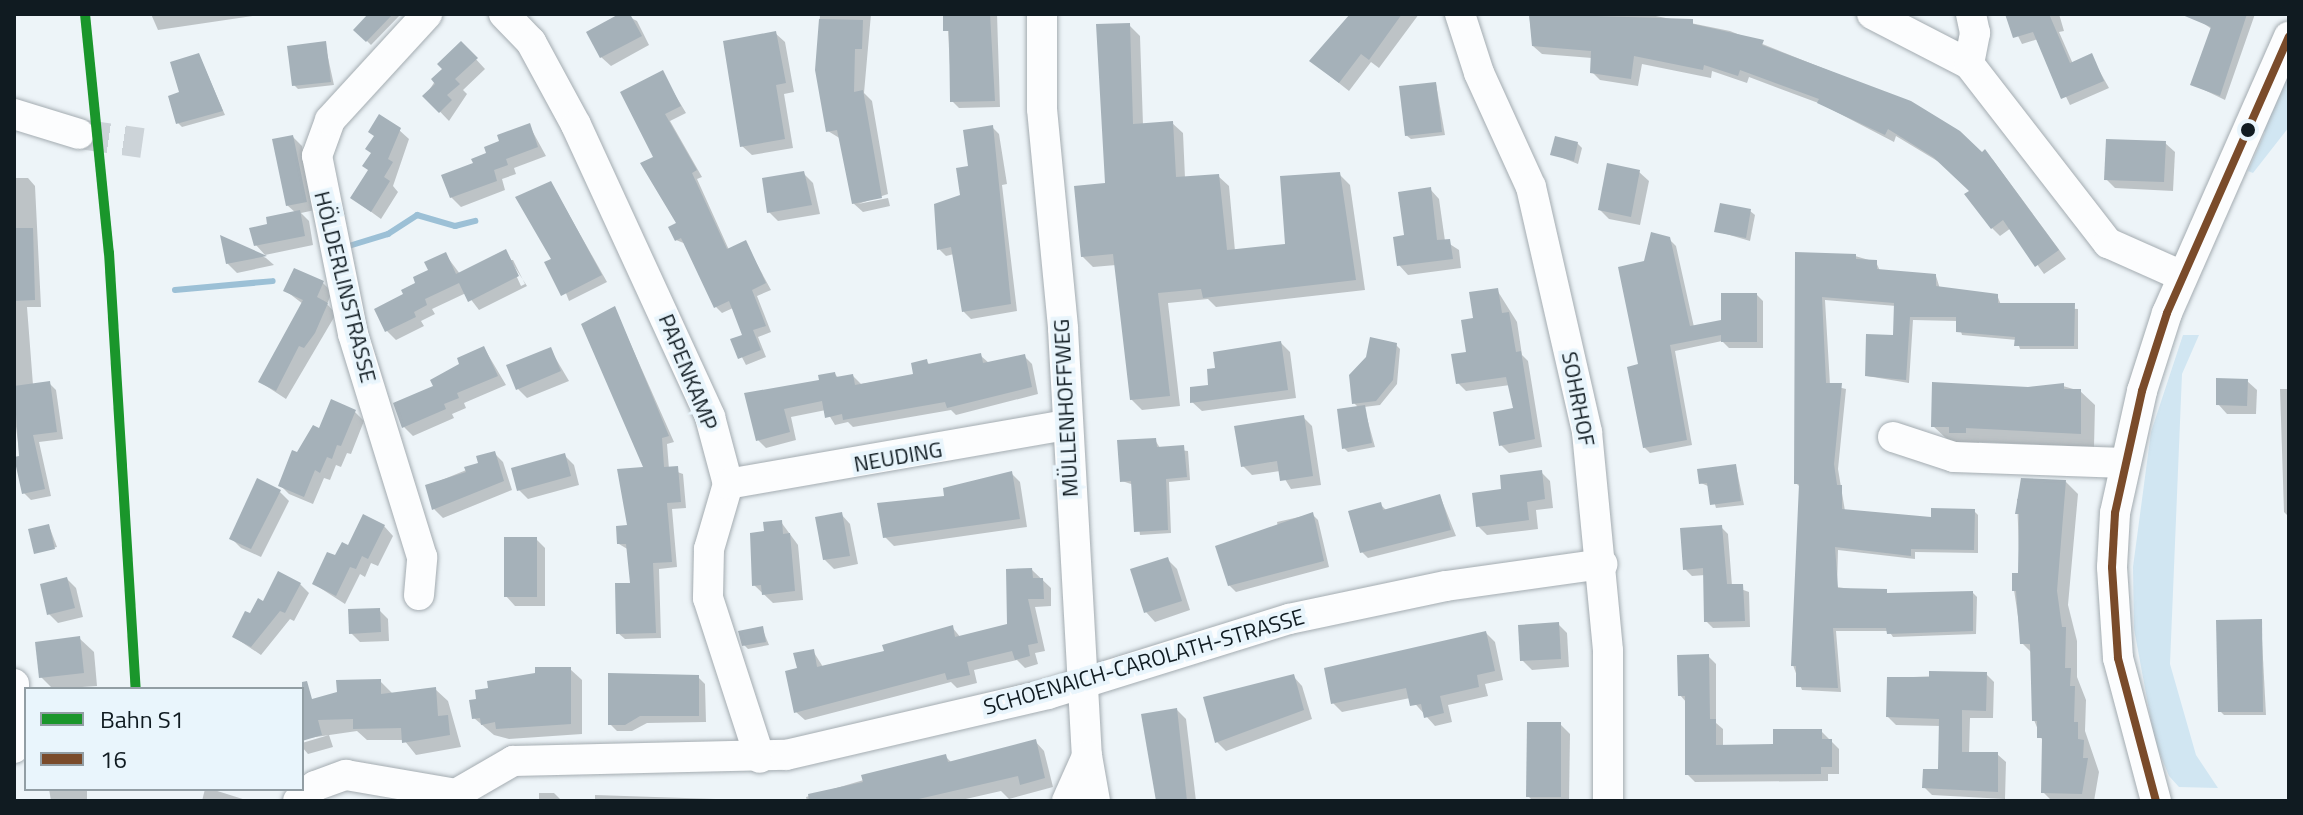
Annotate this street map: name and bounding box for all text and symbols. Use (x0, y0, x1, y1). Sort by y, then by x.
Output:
unlabelled marker (2240, 122, 2256, 138)
street label: HÖLDERLINSTRASSE (308, 188, 382, 386)
street label: PAPENKAMP (653, 310, 723, 434)
street label: MÜLLENHOFFWEG (1048, 318, 1084, 498)
street label: SOHRHOF (1556, 349, 1600, 449)
street label: NEUDING (852, 436, 944, 478)
street label: SCHOENAICH-CAROLATH-STRASSE (981, 604, 1307, 720)
legend (24, 687, 304, 791)
text: Bahn S1 (100, 701, 184, 737)
text: 16 (100, 741, 127, 777)

